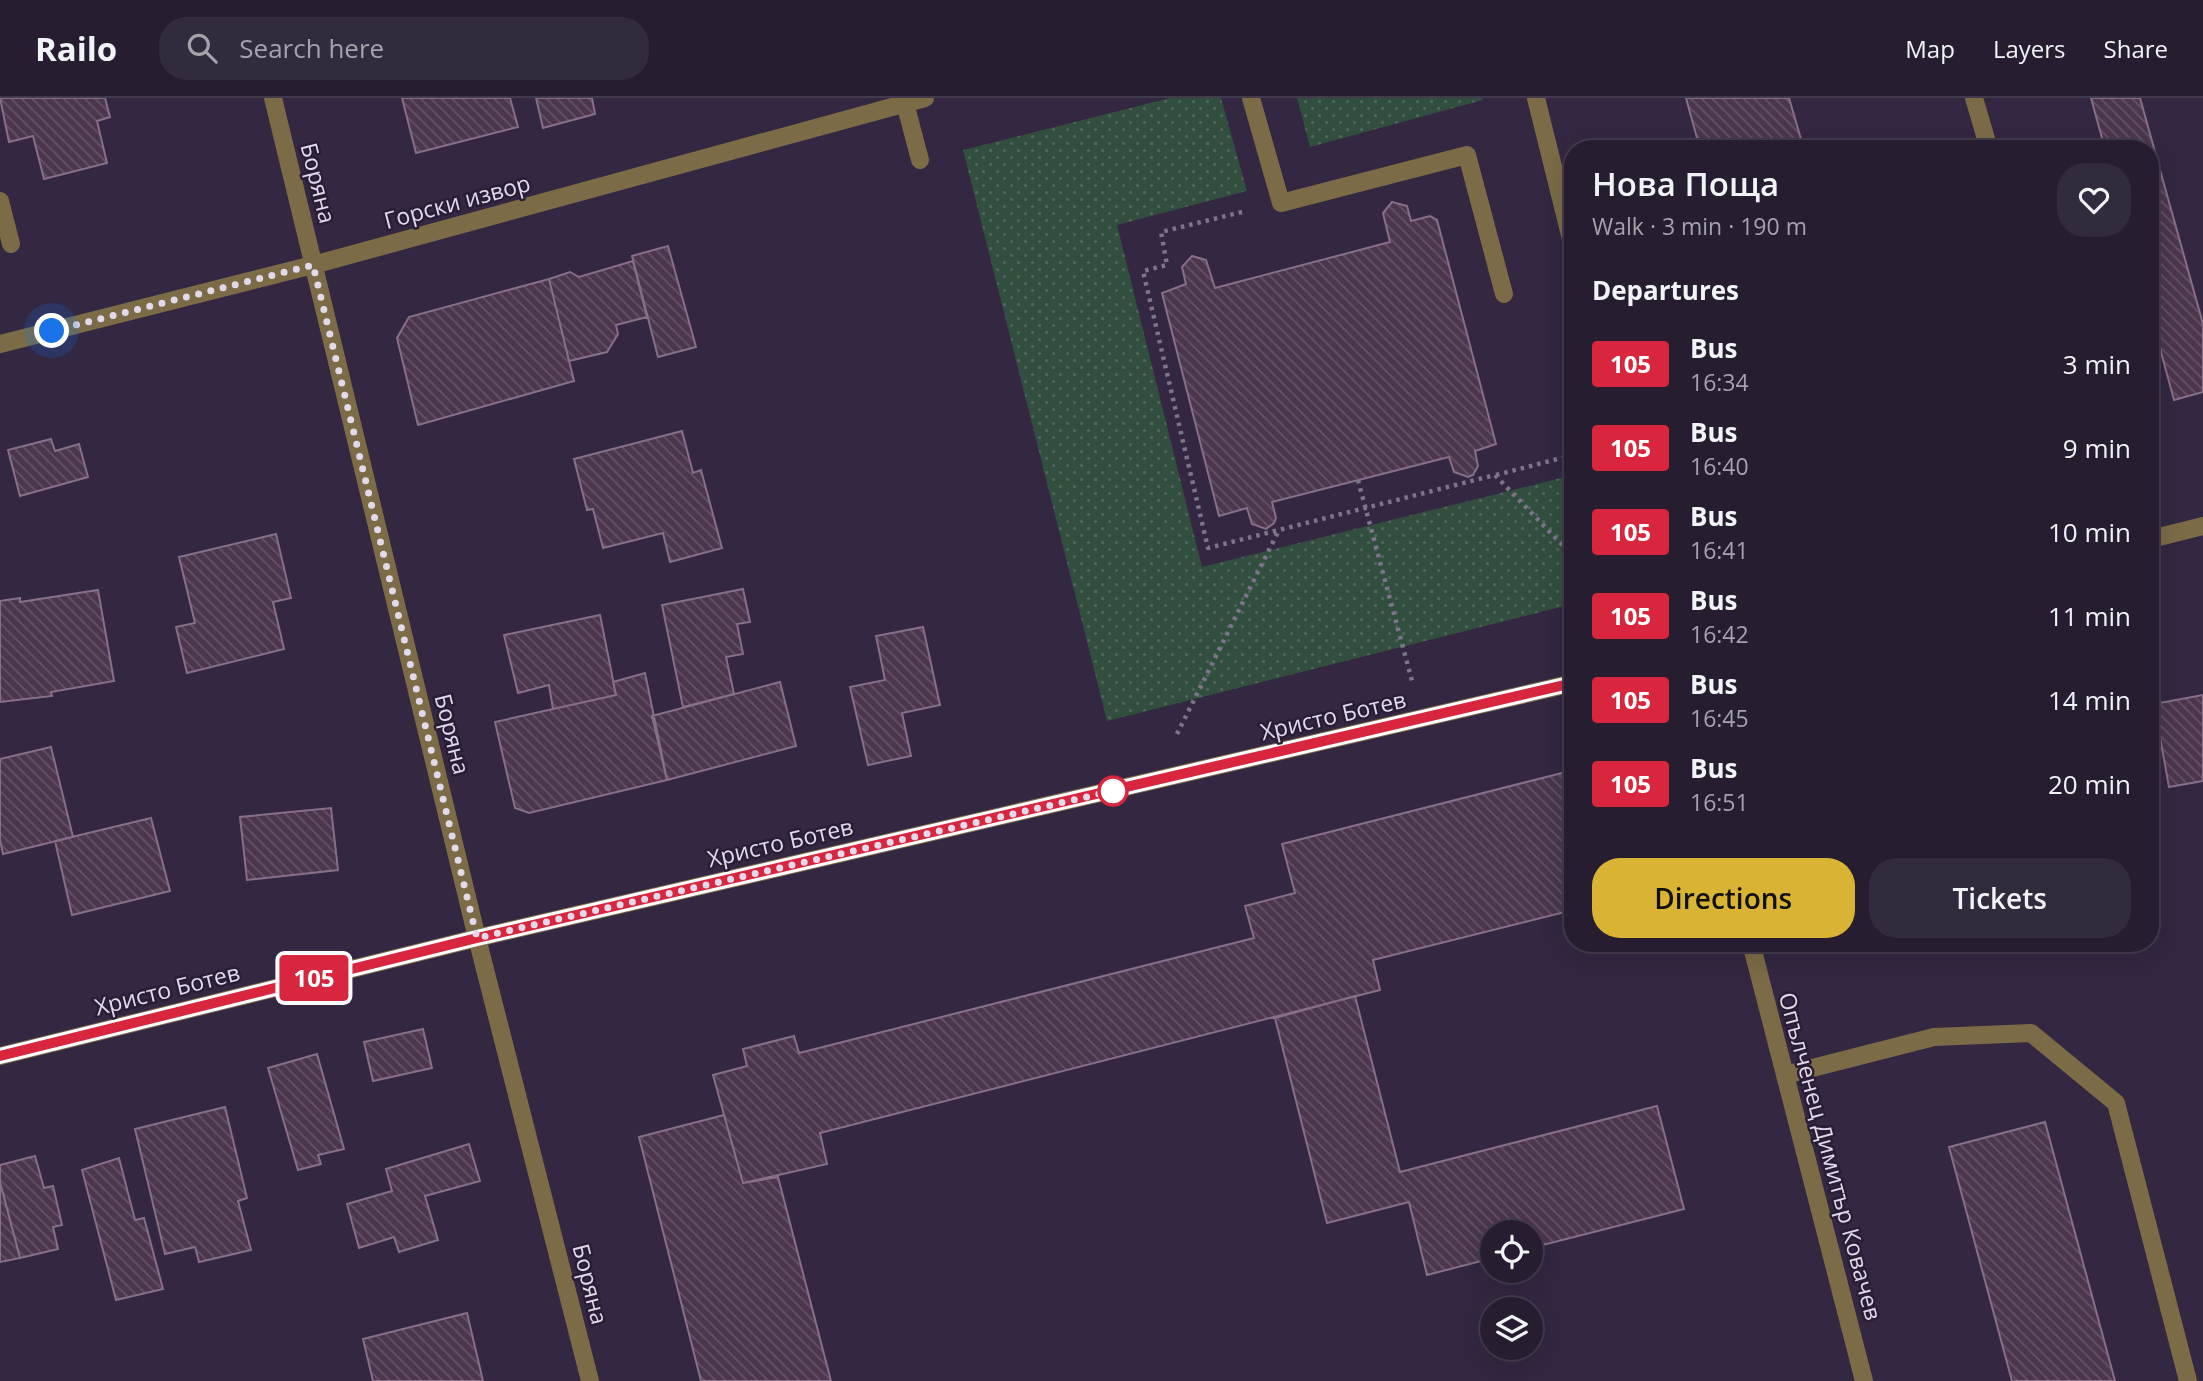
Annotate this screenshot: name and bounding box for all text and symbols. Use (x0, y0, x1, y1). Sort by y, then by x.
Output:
search box (159, 17, 649, 80)
text: Railo (35, 26, 117, 71)
icon: search (183, 29, 221, 67)
text: Search here (239, 30, 384, 66)
text: Map (1905, 32, 1955, 65)
text: Layers (1993, 32, 2066, 65)
text: Share (2104, 32, 2168, 65)
street label: Боряна (294, 139, 344, 227)
text: Нова Поща (1592, 161, 1779, 206)
button: heart (2057, 163, 2131, 237)
street label: Горски извор (380, 166, 534, 236)
text: Walk · 3 min · 190 m (1592, 210, 1807, 242)
text: Departures (1592, 272, 1739, 308)
your location (34, 313, 69, 348)
text: Bus (1690, 330, 1737, 366)
text: 3 min (2063, 346, 2131, 382)
text: 105 (1610, 347, 1651, 380)
text: 16:34 (1690, 366, 1749, 398)
text: Bus (1690, 414, 1737, 450)
text: 9 min (2063, 430, 2131, 466)
text: 105 (1610, 431, 1651, 464)
text: 16:40 (1690, 450, 1749, 482)
text: Bus (1690, 498, 1737, 534)
text: 10 min (2048, 514, 2131, 550)
text: 105 (1610, 515, 1651, 548)
text: 16:41 (1690, 534, 1749, 566)
text: Bus (1690, 582, 1737, 618)
text: 11 min (2048, 598, 2131, 634)
text: 105 (1610, 599, 1651, 632)
text: 16:42 (1690, 618, 1749, 650)
text: Bus (1690, 666, 1737, 702)
text: 14 min (2048, 682, 2131, 718)
street label: Христо Ботев (1257, 683, 1409, 747)
text: 105 (1610, 683, 1651, 716)
street label: Боряна (428, 690, 478, 778)
text: 16:45 (1690, 702, 1749, 734)
text: Bus (1690, 750, 1737, 786)
text: 20 min (2048, 766, 2131, 802)
text: 105 (1610, 767, 1651, 800)
unlabelled marker (1098, 776, 1128, 806)
text: 16:51 (1690, 786, 1749, 818)
street label: Христо Ботев (704, 810, 856, 874)
button: Directions (1592, 858, 1855, 938)
button: Tickets (1869, 858, 2131, 938)
line badge: 105 (274, 955, 354, 1001)
street label: Христо Ботев (91, 956, 243, 1022)
text: 105 (293, 961, 335, 994)
street label: Опълченец Димитър Ковачев (1772, 988, 1890, 1324)
map controls (1480, 1220, 1543, 1360)
button: locate (1480, 1220, 1543, 1283)
street label: Боряна (566, 1240, 616, 1328)
button: layers (1480, 1297, 1543, 1360)

